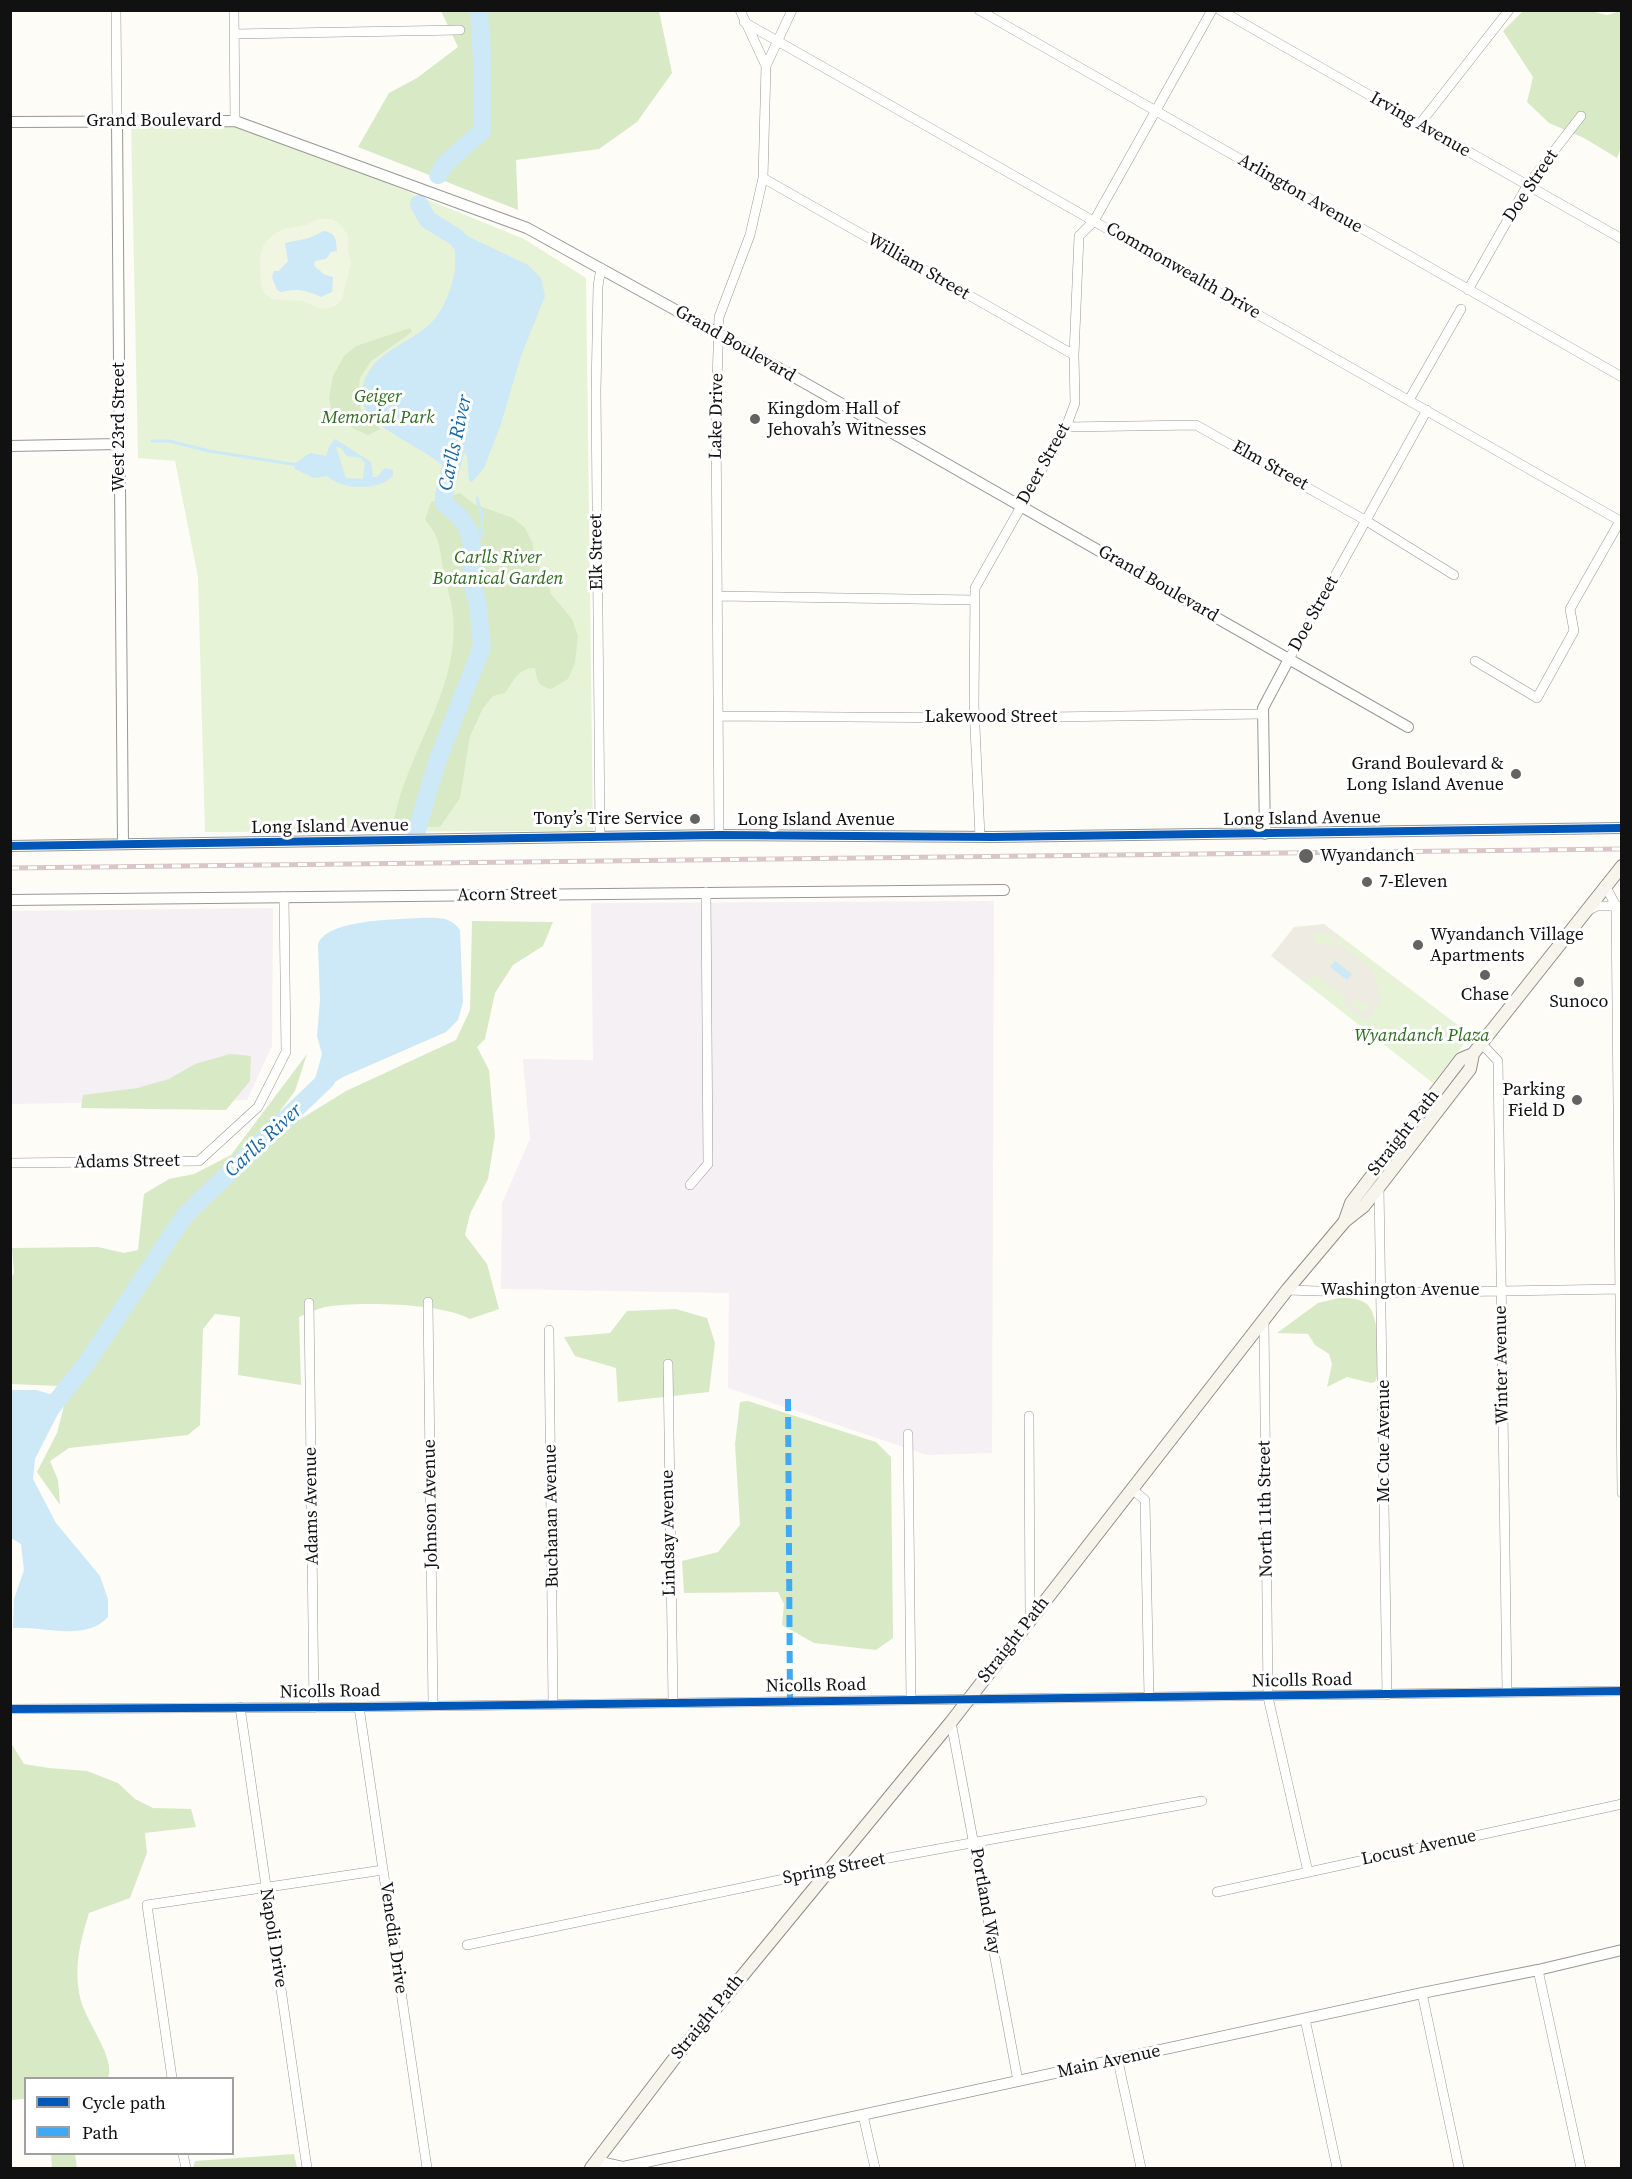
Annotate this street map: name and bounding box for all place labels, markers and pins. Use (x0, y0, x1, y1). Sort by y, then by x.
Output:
place label: Kingdom Hall of Jehovah’s Witnesses (767, 398, 926, 440)
marker: Kingdom Hall of Jehovah’s Witnesses (748, 412, 762, 426)
place label: Grand Boulevard & Long Island Avenue (1346, 753, 1504, 795)
marker: Grand Boulevard & Long Island Avenue (1509, 767, 1523, 781)
place label: Tony’s Tire Service (534, 808, 683, 830)
marker: Tony’s Tire Service (688, 812, 702, 826)
place label: Wyandanch (1320, 845, 1415, 867)
marker: Wyandanch (1297, 847, 1315, 865)
place label: 7-Eleven (1379, 871, 1448, 893)
marker: 7-Eleven (1360, 875, 1374, 889)
place label: Wyandanch Village Apartments (1430, 924, 1584, 966)
marker: Wyandanch Village Apartments (1411, 938, 1425, 952)
marker: Chase (1478, 968, 1492, 982)
marker: Sunoco (1572, 975, 1586, 989)
place label: Chase (1461, 984, 1509, 1006)
place label: Sunoco (1550, 991, 1608, 1013)
place label: Parking Field D (1502, 1079, 1565, 1122)
marker: Parking Field D (1570, 1093, 1584, 1107)

